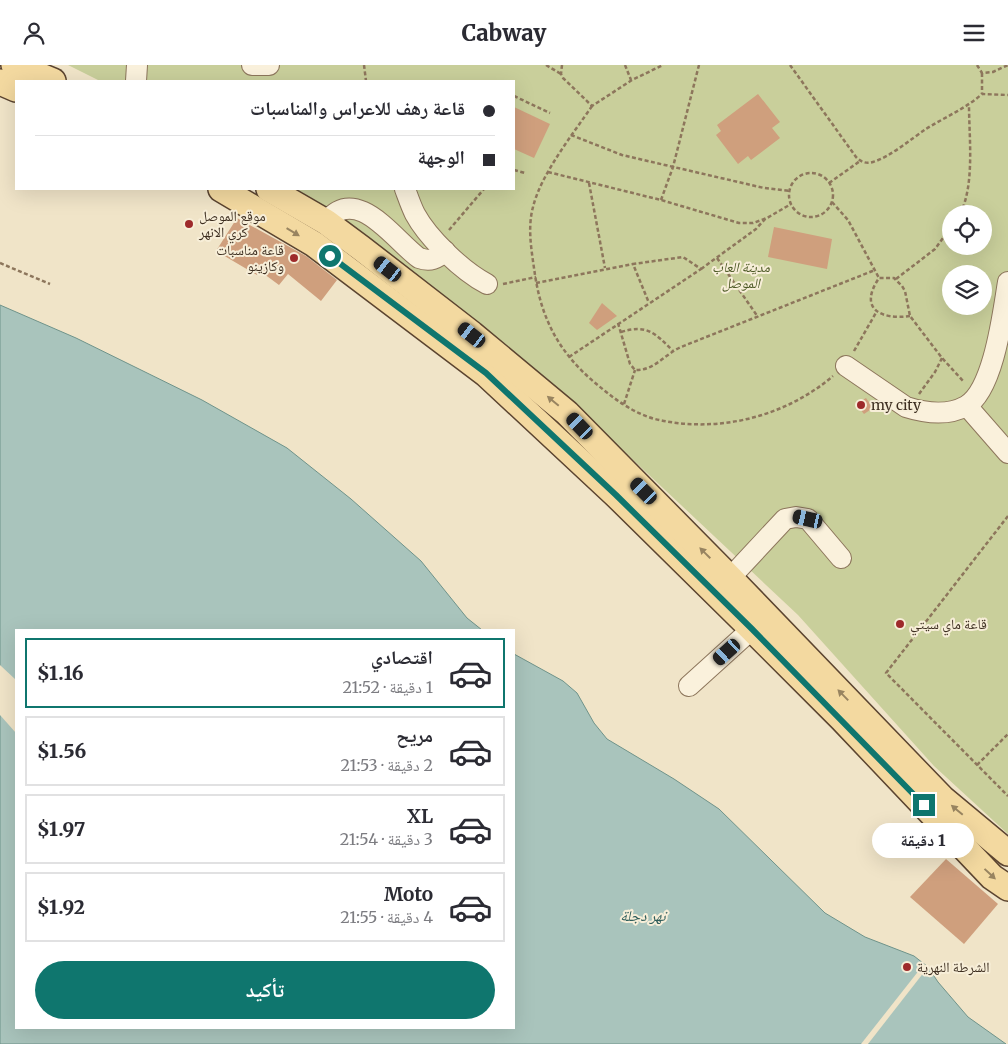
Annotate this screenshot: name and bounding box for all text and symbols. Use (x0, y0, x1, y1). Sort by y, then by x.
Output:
icon: person (20, 19, 48, 47)
text: Cabway (462, 19, 546, 47)
icon: menu (960, 19, 988, 47)
text: قاعة رهف للاعراس والمناسبات (250, 96, 465, 120)
text: الوجهة (417, 145, 465, 169)
map controls (942, 205, 992, 315)
button: locate (942, 205, 992, 255)
place label: موقع الموصل كري الانهر (198, 207, 266, 244)
marker: موقع الموصل كري الانهر (183, 218, 195, 230)
one-way arrow (287, 227, 300, 236)
place label: قاعة مناسبات وكازينو (216, 241, 284, 275)
route start (319, 245, 341, 267)
marker: قاعة مناسبات وكازينو (288, 252, 300, 264)
car (371, 254, 404, 284)
park label: مدينة العاب الموصل (712, 258, 770, 292)
button: layers (942, 265, 992, 315)
car (455, 320, 488, 350)
one-way arrow (547, 396, 560, 407)
place label: my city (871, 396, 922, 414)
marker: my city (855, 399, 867, 411)
car (564, 410, 595, 442)
car (628, 475, 659, 507)
car (791, 508, 824, 530)
one-way arrow (700, 547, 712, 559)
place label: قاعة ماي سيتي (910, 615, 987, 636)
marker: قاعة ماي سيتي (894, 618, 906, 630)
car (710, 636, 743, 668)
text: اقتصادي (371, 645, 433, 669)
icon: car (448, 651, 493, 696)
text: $1.16 (37, 661, 84, 685)
text: 1 دقيقة · 21:52 (342, 677, 433, 697)
one-way arrow (837, 689, 849, 701)
text: مريح (396, 723, 433, 747)
icon: car (448, 729, 493, 774)
text: $1.56 (37, 739, 86, 763)
text: 2 دقيقة · 21:53 (341, 755, 433, 775)
route end (913, 794, 935, 816)
text: XL (407, 804, 433, 828)
one-way arrow (951, 805, 964, 816)
icon: car (448, 807, 493, 852)
text: $1.97 (37, 817, 85, 841)
callout: 1 دقيقة (873, 823, 975, 857)
text: 3 دقيقة · 21:54 (340, 829, 433, 849)
text: 1 دقيقة (901, 830, 945, 850)
one-way arrow (984, 868, 996, 880)
text: Moto (384, 882, 433, 906)
icon: car (448, 885, 493, 930)
text: $1.92 (37, 895, 85, 919)
water label: نهر دجلة (620, 906, 669, 925)
text: 4 دقيقة · 21:55 (340, 907, 433, 927)
place label: الشرطة النهرية (917, 958, 990, 976)
button: تأكيد (35, 961, 495, 1019)
marker: الشرطة النهرية (901, 961, 913, 973)

